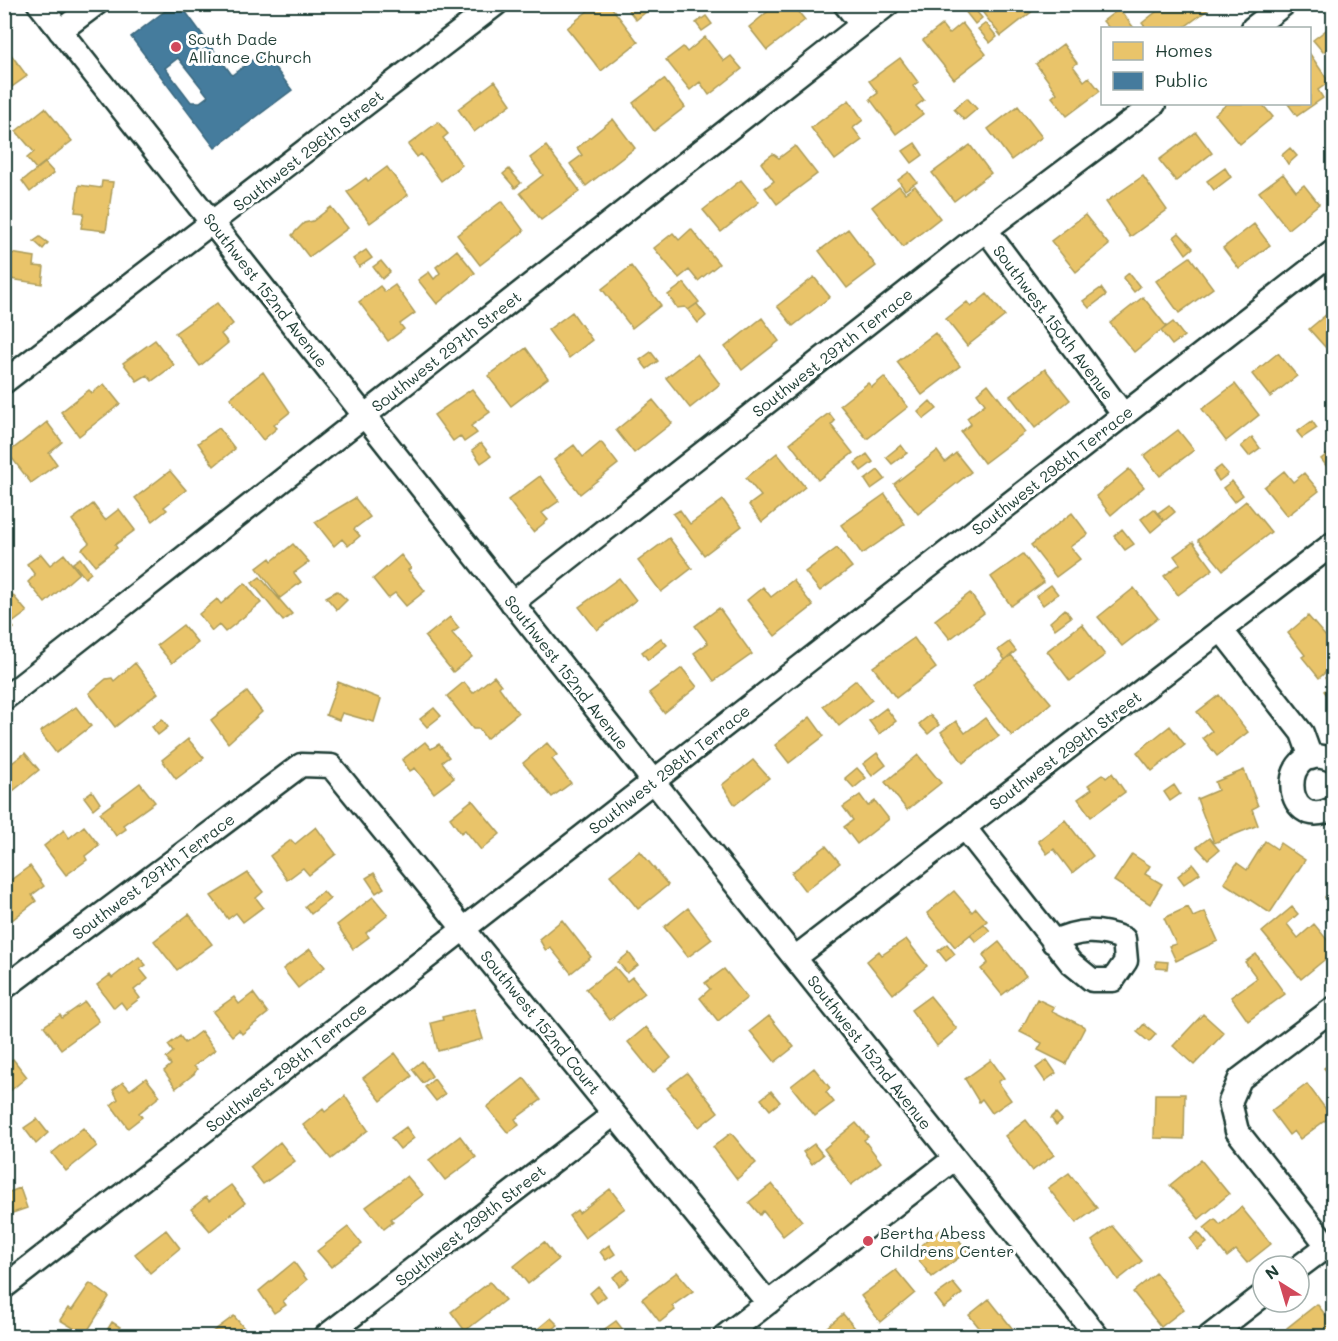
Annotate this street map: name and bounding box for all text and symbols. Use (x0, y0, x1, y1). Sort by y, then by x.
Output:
legend (1101, 27, 1311, 105)
place label: South Dade Alliance Church (188, 28, 311, 67)
text: Homes (1155, 38, 1213, 62)
marker: South Dade Alliance Church (169, 40, 183, 54)
text: Public (1155, 68, 1208, 92)
street label: Southwest 296th Street (228, 85, 388, 215)
street label: Southwest 152nd Avenue (199, 208, 333, 372)
street label: Southwest 150th Avenue (989, 240, 1119, 404)
street label: Southwest 297th Terrace (747, 283, 917, 421)
street label: Southwest 297th Street (367, 286, 525, 416)
street label: Southwest 298th Terrace (967, 400, 1137, 540)
street label: Southwest 152nd Avenue (500, 590, 634, 754)
street label: Southwest 299th Street (985, 686, 1145, 814)
street label: Southwest 298th Terrace (584, 699, 754, 839)
street label: Southwest 297th Terrace (68, 808, 238, 944)
street label: Southwest 152nd Court (476, 946, 606, 1098)
street label: Southwest 152nd Avenue (803, 970, 937, 1134)
street label: Southwest 298th Terrace (201, 997, 371, 1137)
street label: Southwest 299th Street (390, 1160, 550, 1290)
place label: Bertha Abess Childrens Center (880, 1222, 1014, 1261)
marker: Bertha Abess Childrens Center (861, 1234, 875, 1248)
north arrow (1251, 1254, 1311, 1314)
text: N (1260, 1260, 1283, 1284)

